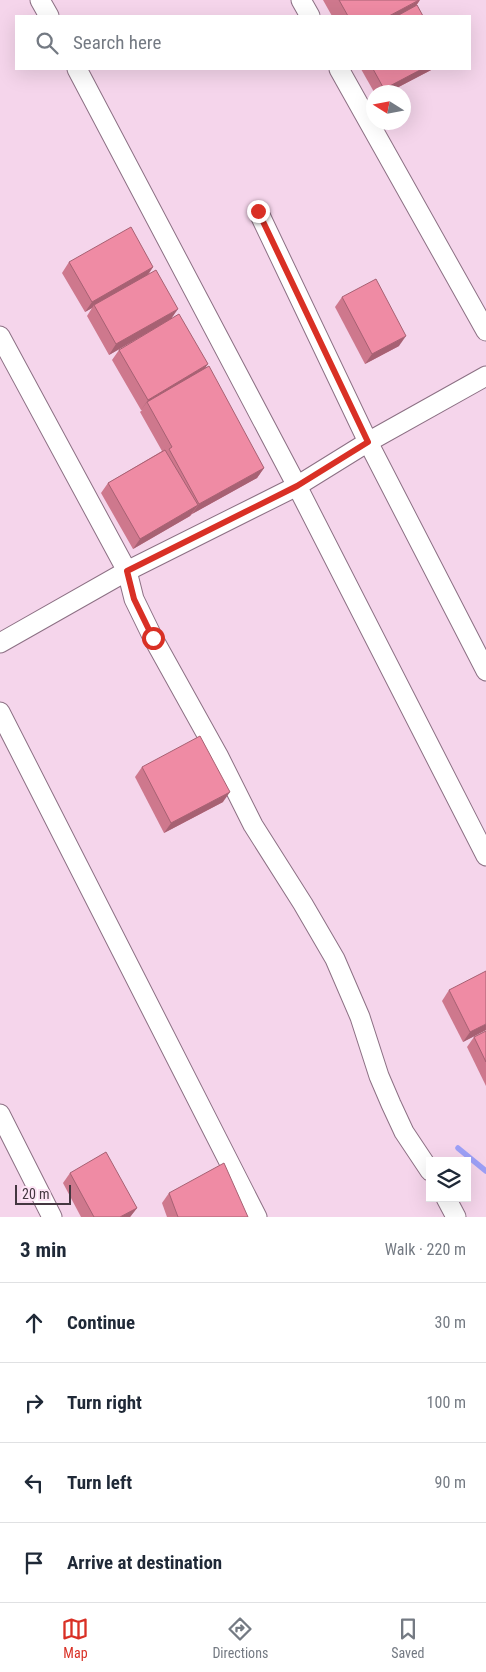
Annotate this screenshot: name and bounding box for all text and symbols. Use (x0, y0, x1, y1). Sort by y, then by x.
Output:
search box (15, 15, 471, 70)
icon: search (33, 29, 61, 57)
text: Search here (73, 31, 161, 54)
north arrow (366, 85, 411, 130)
route end (247, 200, 270, 223)
route start (142, 627, 165, 650)
map controls (426, 1157, 471, 1202)
button: layers (426, 1157, 471, 1202)
scale bar (15, 1182, 71, 1205)
text: 20 m (22, 1186, 50, 1202)
text: 3 min (20, 1238, 67, 1262)
text: Walk · 220 m (385, 1240, 466, 1259)
icon: ahead (20, 1309, 48, 1337)
text: Continue (67, 1311, 135, 1334)
text: 30 m (434, 1313, 466, 1332)
icon: right (20, 1389, 48, 1417)
text: Turn right (67, 1391, 142, 1414)
text: 100 m (427, 1393, 466, 1412)
icon: left (20, 1469, 48, 1497)
text: Turn left (67, 1471, 132, 1494)
text: 90 m (434, 1473, 466, 1492)
icon: arrive (20, 1549, 48, 1577)
text: Arrive at destination (67, 1551, 222, 1574)
tab: Map (61, 1615, 89, 1661)
tab: Directions (212, 1615, 268, 1661)
tab: Saved (391, 1615, 425, 1661)

